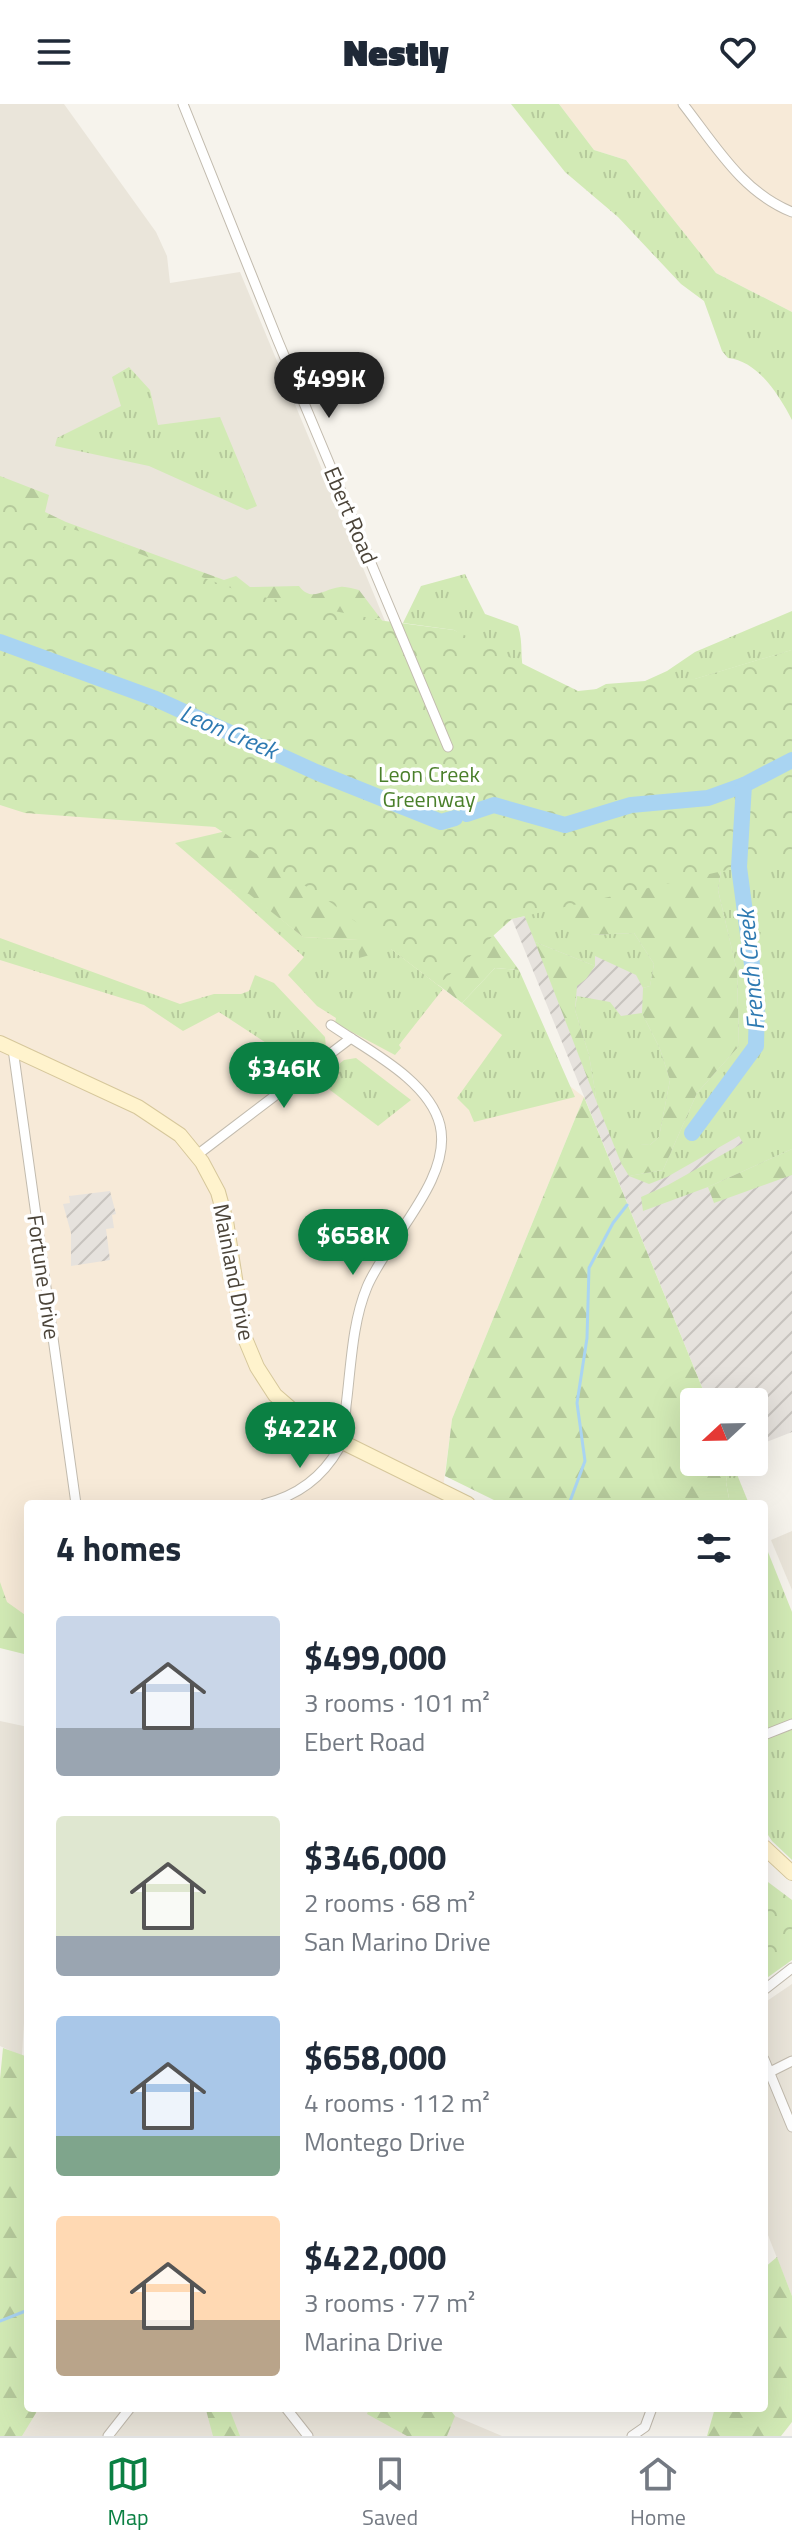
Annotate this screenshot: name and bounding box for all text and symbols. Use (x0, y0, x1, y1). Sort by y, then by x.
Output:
text: Nestly (343, 25, 449, 80)
icon: menu (32, 30, 76, 74)
icon: heart (716, 30, 760, 74)
pin: $499K (273, 352, 385, 420)
text: $499K (292, 358, 366, 397)
street label: Ebert Road (315, 461, 387, 569)
water label: Leon Creek (175, 694, 286, 769)
park label: Leon Creek Greenway (378, 757, 480, 816)
water label: French Creek (727, 905, 773, 1032)
pin: $346K (228, 1042, 340, 1110)
text: $346K (247, 1048, 321, 1087)
street label: Mainland Drive (204, 1201, 264, 1343)
pin: $658K (297, 1209, 409, 1277)
street label: Fortune Drive (18, 1212, 70, 1342)
text: $658K (316, 1215, 390, 1254)
north arrow (680, 1388, 768, 1476)
map controls (680, 1388, 768, 1476)
pin: $422K (244, 1402, 356, 1470)
text: $422K (263, 1408, 337, 1447)
text: 4 homes (56, 1522, 181, 1574)
icon: filters (692, 1526, 736, 1570)
text: $499,000 (304, 1631, 446, 1683)
icon: home (120, 1648, 216, 1744)
text: 3 rooms · 101 m² (304, 1683, 490, 1722)
text: Ebert Road (304, 1722, 425, 1761)
text: $346,000 (304, 1831, 446, 1883)
icon: home (120, 1848, 216, 1944)
text: 2 rooms · 68 m² (304, 1883, 475, 1922)
text: San Marino Drive (304, 1922, 491, 1961)
text: $658,000 (304, 2031, 446, 2083)
icon: home (120, 2048, 216, 2144)
text: 4 rooms · 112 m² (304, 2083, 490, 2122)
text: Montego Drive (304, 2122, 465, 2161)
text: $422,000 (304, 2231, 446, 2283)
icon: home (120, 2248, 216, 2344)
text: 3 rooms · 77 m² (304, 2283, 475, 2322)
text: Marina Drive (304, 2322, 443, 2361)
tab: Map (106, 2452, 150, 2534)
tab: Saved (362, 2452, 418, 2534)
tab: Home (630, 2452, 686, 2534)

